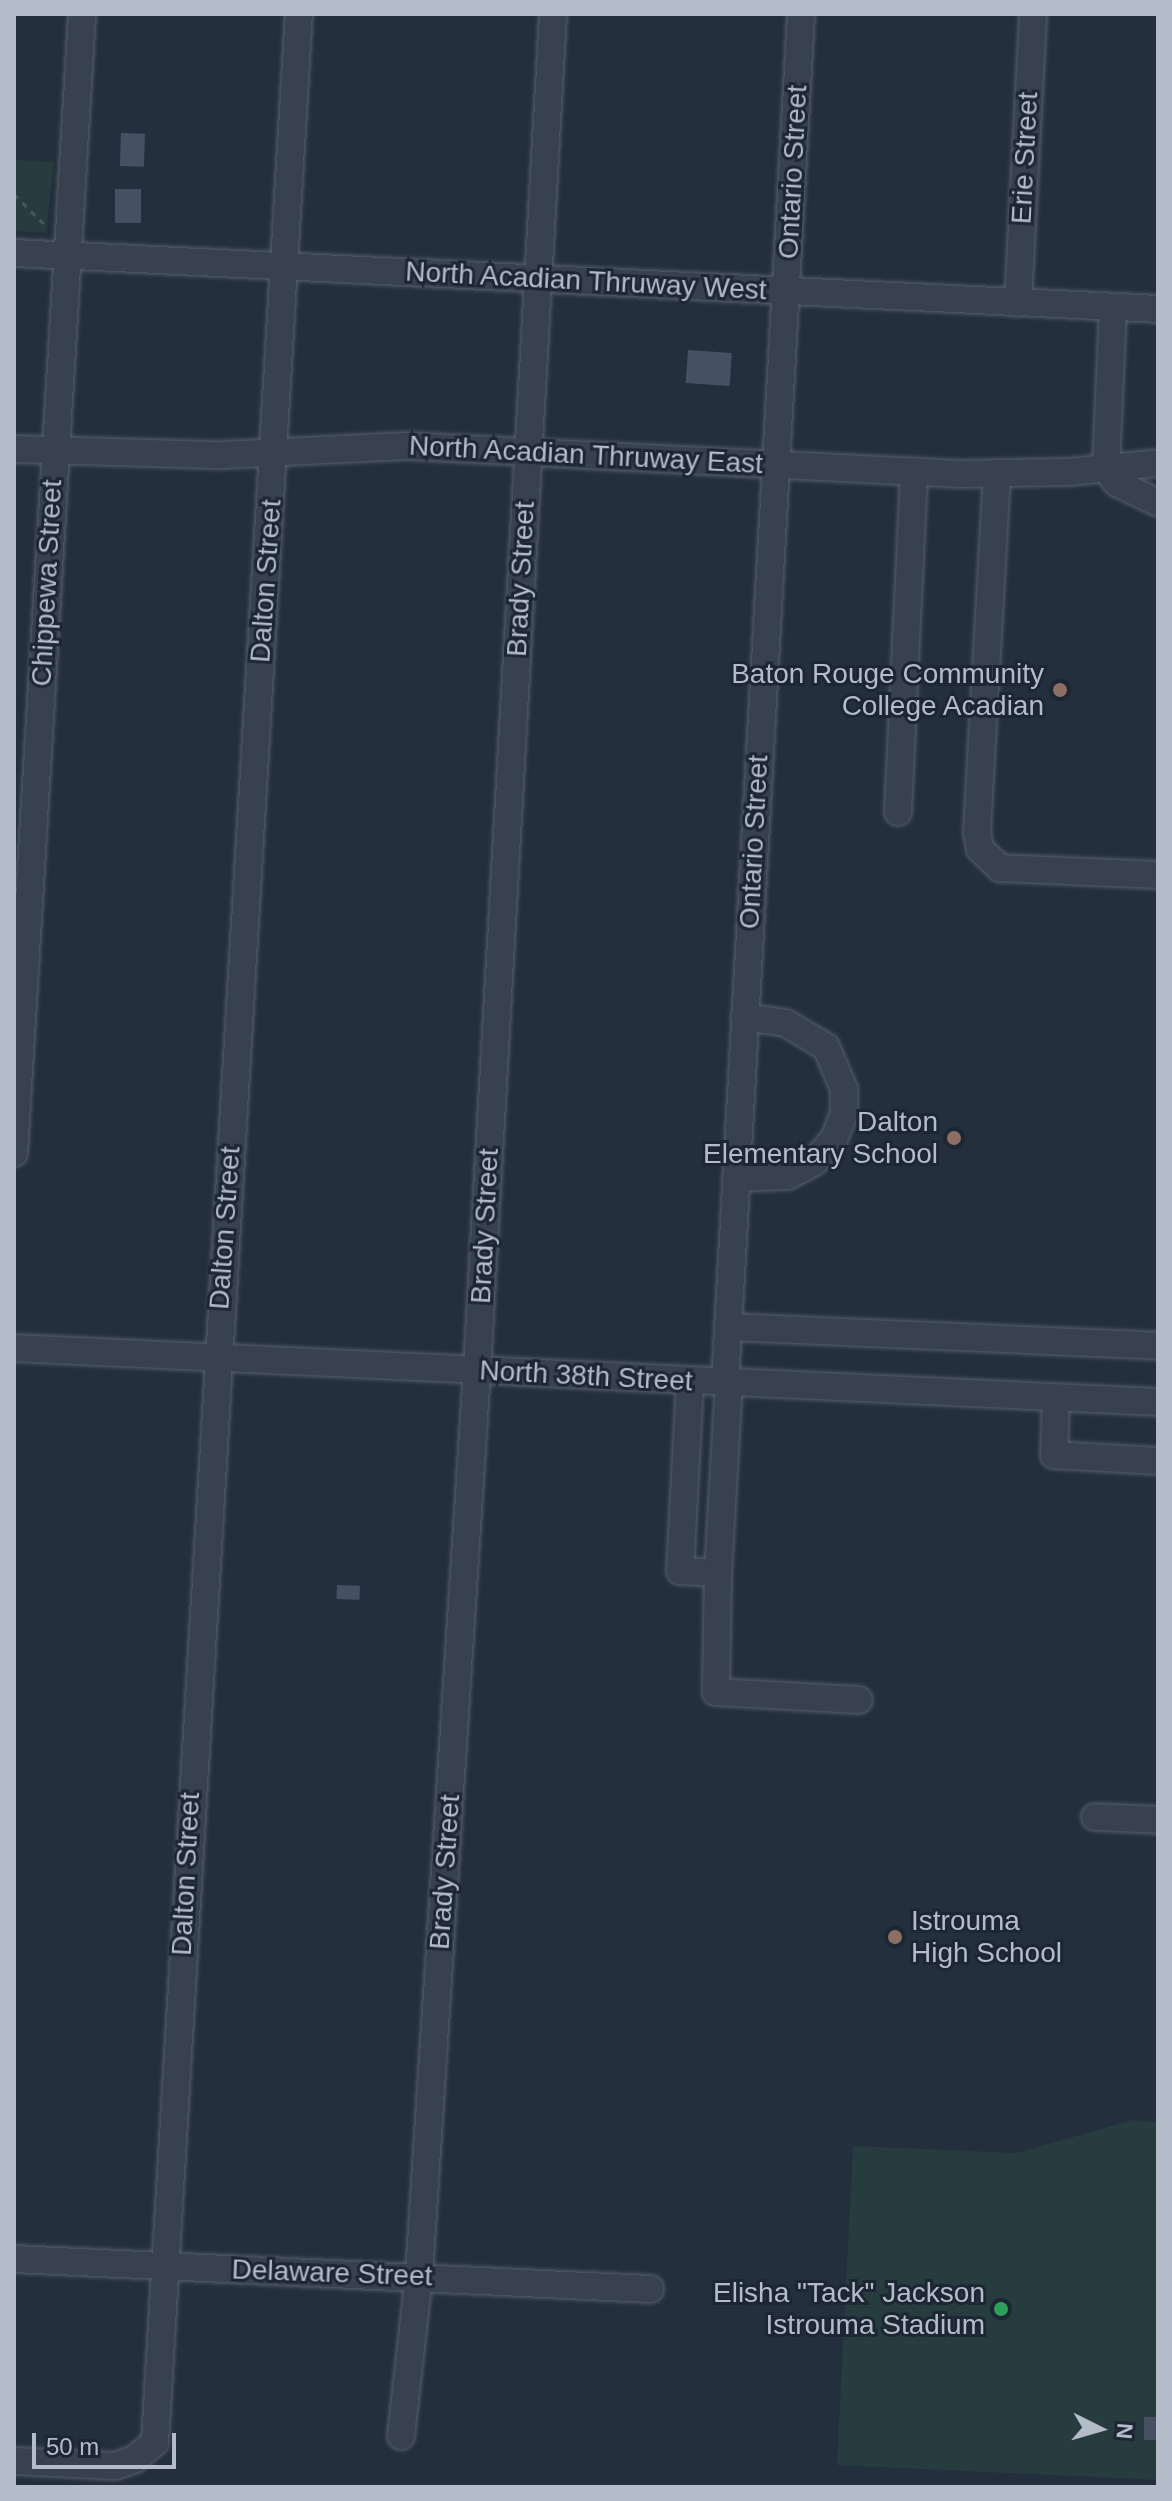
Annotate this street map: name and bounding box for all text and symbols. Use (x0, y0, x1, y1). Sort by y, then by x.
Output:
street label: Ontario Street (772, 84, 814, 260)
street label: Erie Street (1005, 91, 1045, 225)
street label: North Acadian Thruway West (404, 255, 768, 307)
street label: North Acadian Thruway East (407, 429, 765, 481)
street label: Chippewa Street (25, 479, 69, 687)
street label: Dalton Street (244, 498, 288, 664)
street label: Brady Street (500, 500, 542, 658)
place label: Baton Rouge Community College Acadian (731, 657, 1044, 723)
marker: Baton Rouge Community College Acadian (1051, 681, 1069, 699)
street label: Ontario Street (733, 754, 775, 930)
place label: Dalton Elementary School (703, 1105, 938, 1171)
marker: Dalton Elementary School (945, 1129, 963, 1147)
street label: Dalton Street (203, 1145, 247, 1311)
street label: Brady Street (464, 1147, 506, 1305)
street label: North 38th Street (479, 1354, 693, 1398)
street label: Dalton Street (165, 1792, 207, 1956)
street label: Brady Street (423, 1793, 467, 1951)
place label: Istrouma High School (911, 1904, 1062, 1970)
marker: Istrouma High School (886, 1928, 904, 1946)
street label: Delaware Street (231, 2253, 433, 2293)
place label: Elisha "Tack" Jackson Istrouma Stadium (713, 2276, 985, 2342)
marker: Elisha "Tack" Jackson Istrouma Stadium (992, 2300, 1010, 2318)
north arrow (1060, 2389, 1140, 2469)
scale bar (36, 2417, 180, 2467)
text: N (1111, 2422, 1138, 2440)
text: 50 m (46, 2433, 99, 2460)

